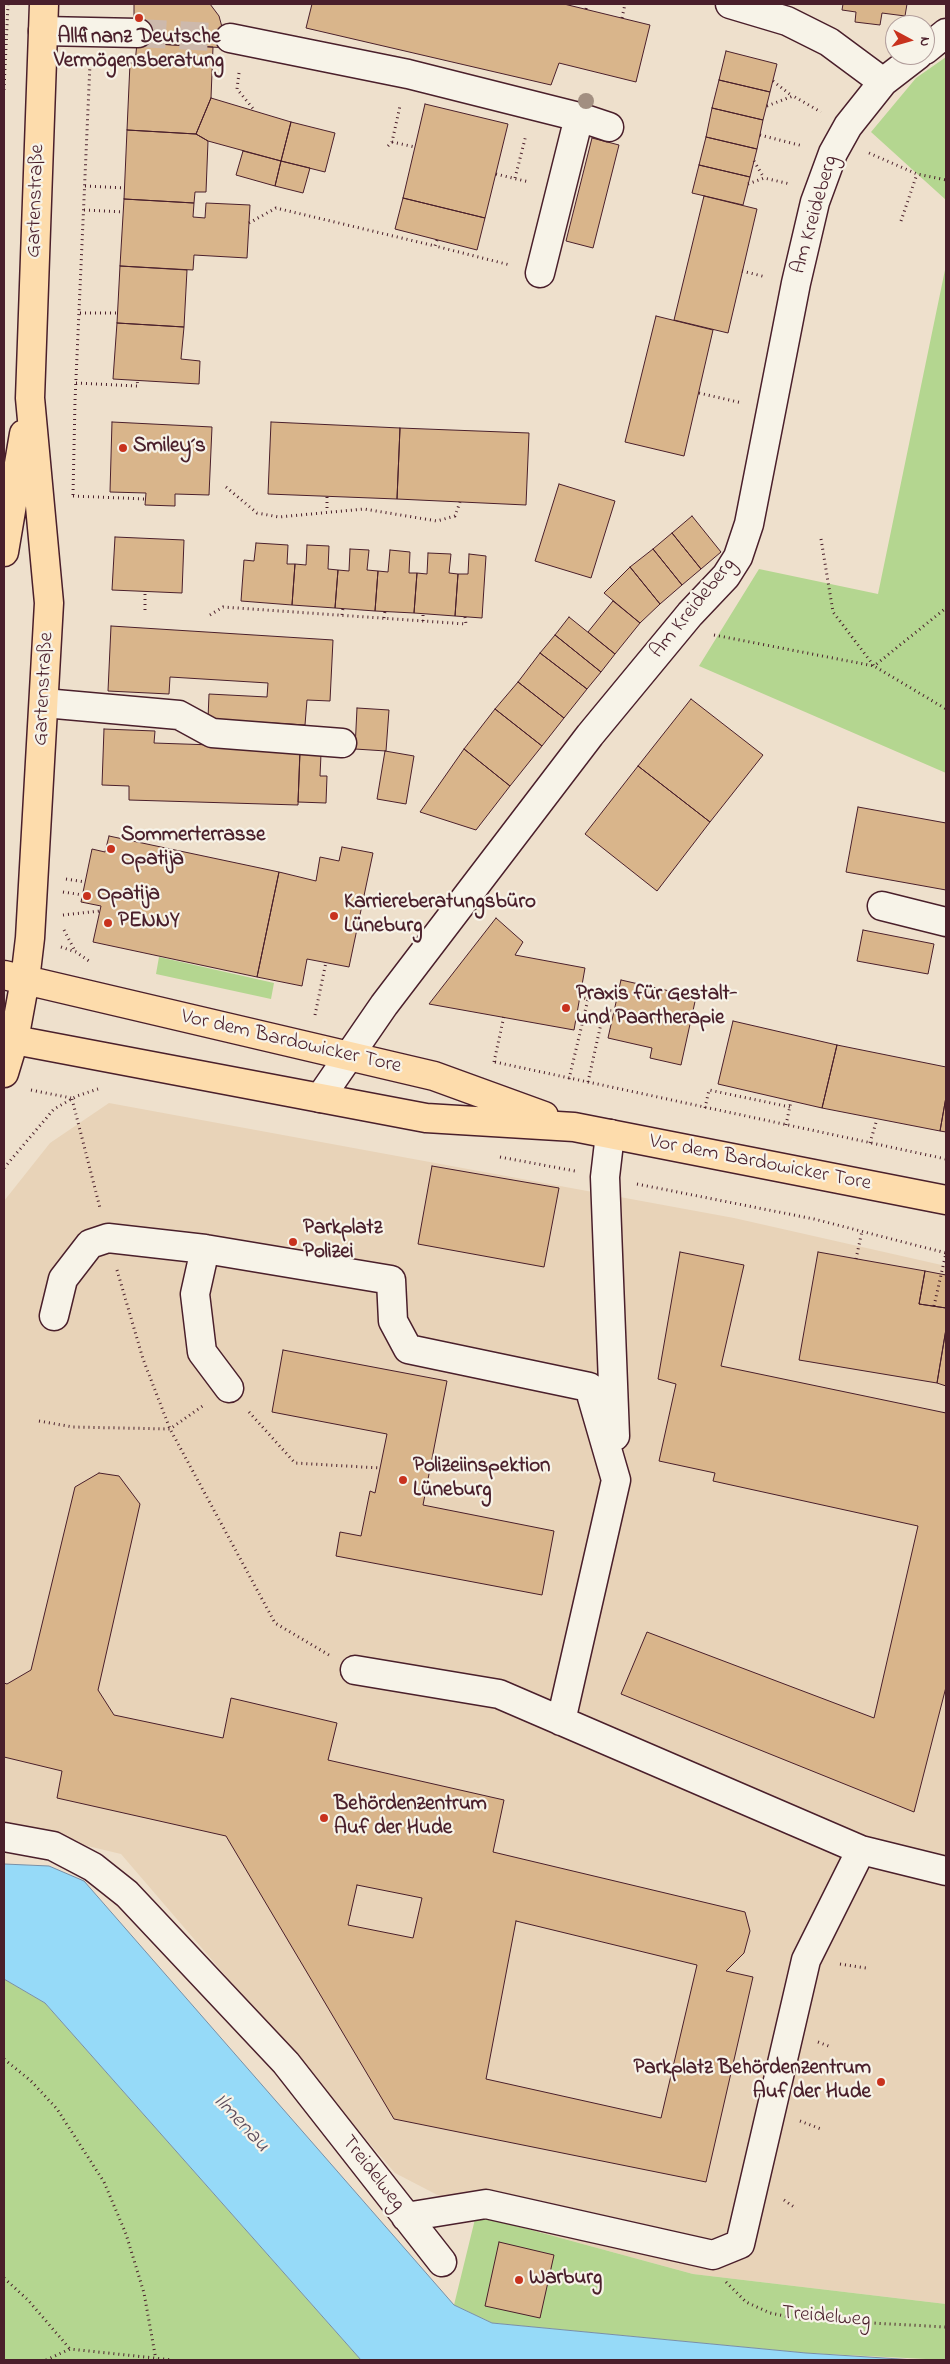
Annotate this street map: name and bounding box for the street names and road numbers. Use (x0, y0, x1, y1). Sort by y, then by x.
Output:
street label: Gartenstraße (22, 144, 52, 258)
street label: Am Kreideberg (787, 153, 845, 277)
street label: Am Kreideberg (646, 554, 742, 664)
street label: Gartenstraße (29, 632, 61, 746)
street label: Vor dem Bardowicker Tore (178, 1005, 404, 1081)
street label: Vor dem Bardowicker Tore (647, 1130, 873, 1198)
street label: Treidelweg (335, 2131, 409, 2217)
street label: Treidelweg (781, 2302, 871, 2334)

